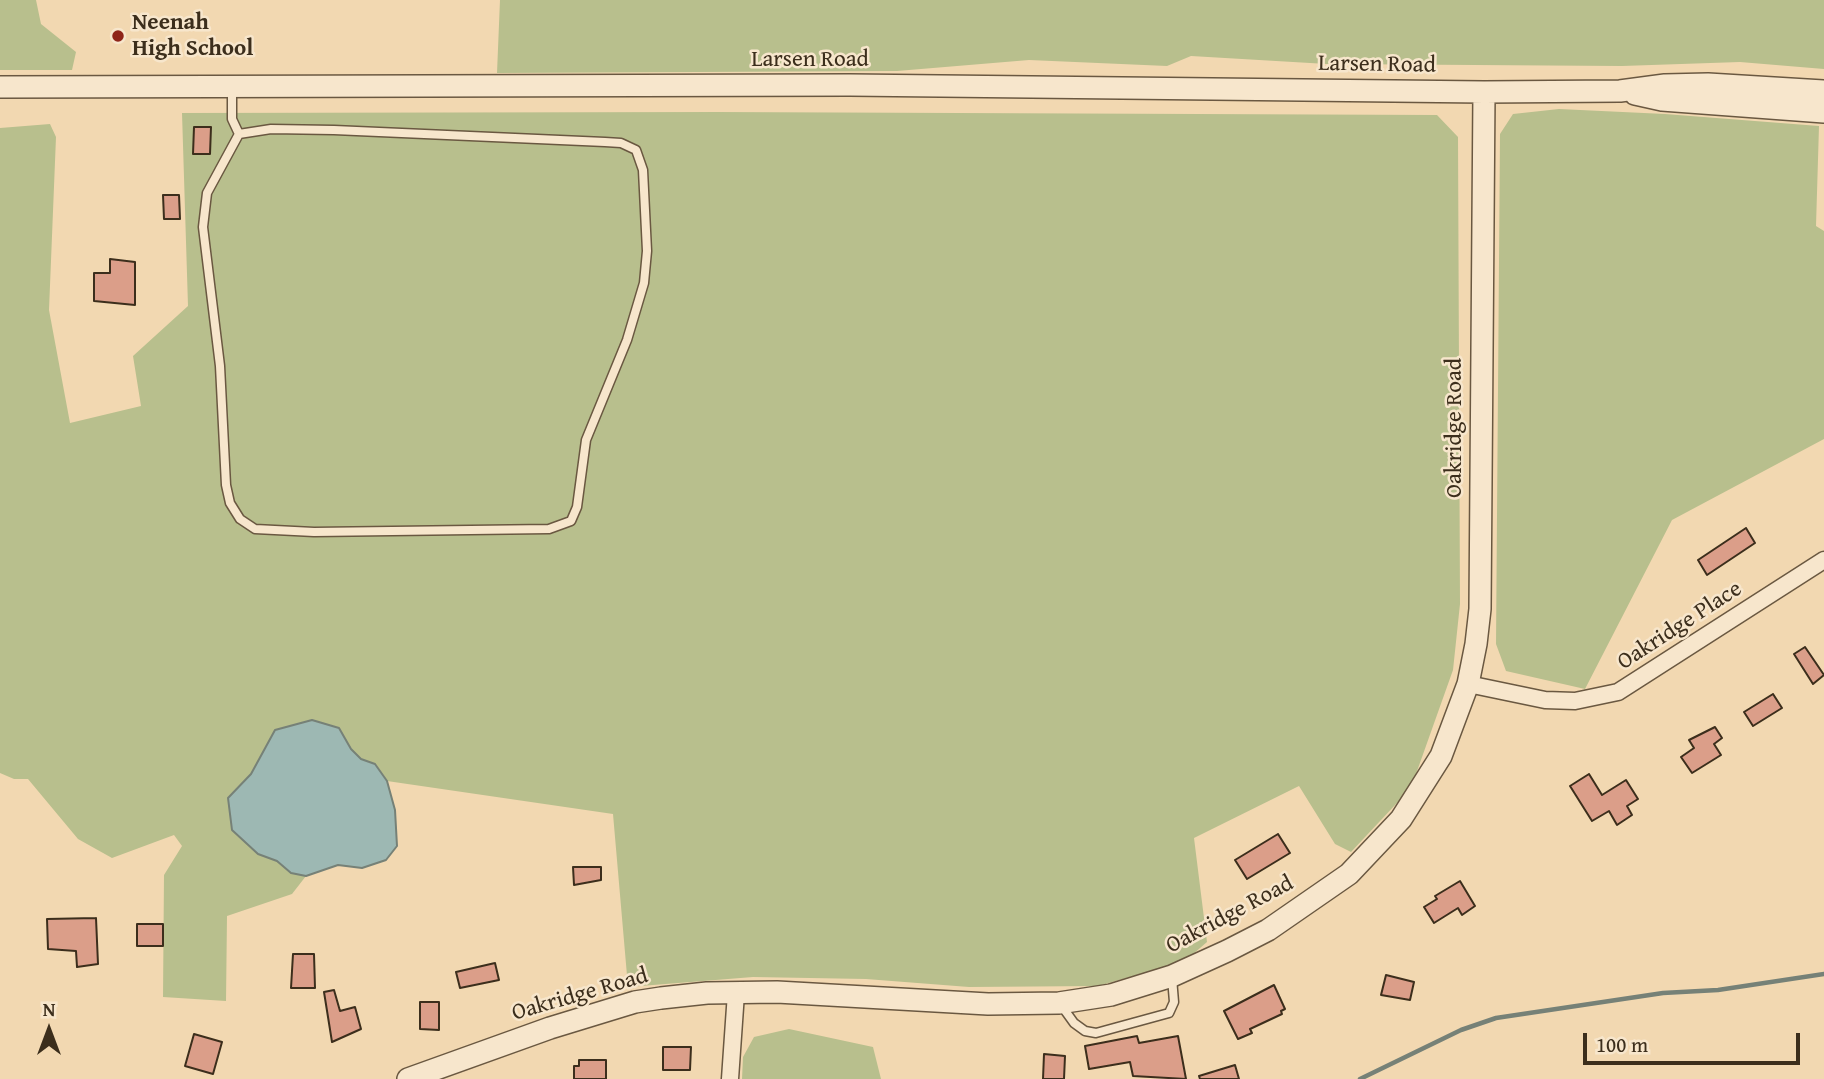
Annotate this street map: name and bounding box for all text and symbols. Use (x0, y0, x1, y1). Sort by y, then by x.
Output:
place label: Neenah High School (132, 9, 253, 63)
marker: Neenah High School (110, 28, 126, 44)
street label: Larsen Road (751, 46, 869, 74)
street label: Larsen Road (1318, 50, 1436, 80)
street label: Oakridge Road (1441, 358, 1469, 498)
street label: Oakridge Place (1613, 576, 1747, 676)
street label: Oakridge Road (1162, 870, 1298, 960)
street label: Oakridge Road (509, 962, 651, 1028)
north arrow (14, 995, 84, 1065)
text: N (43, 995, 55, 1023)
scale bar (1586, 1020, 1803, 1064)
text: 100 m (1596, 1029, 1648, 1060)

